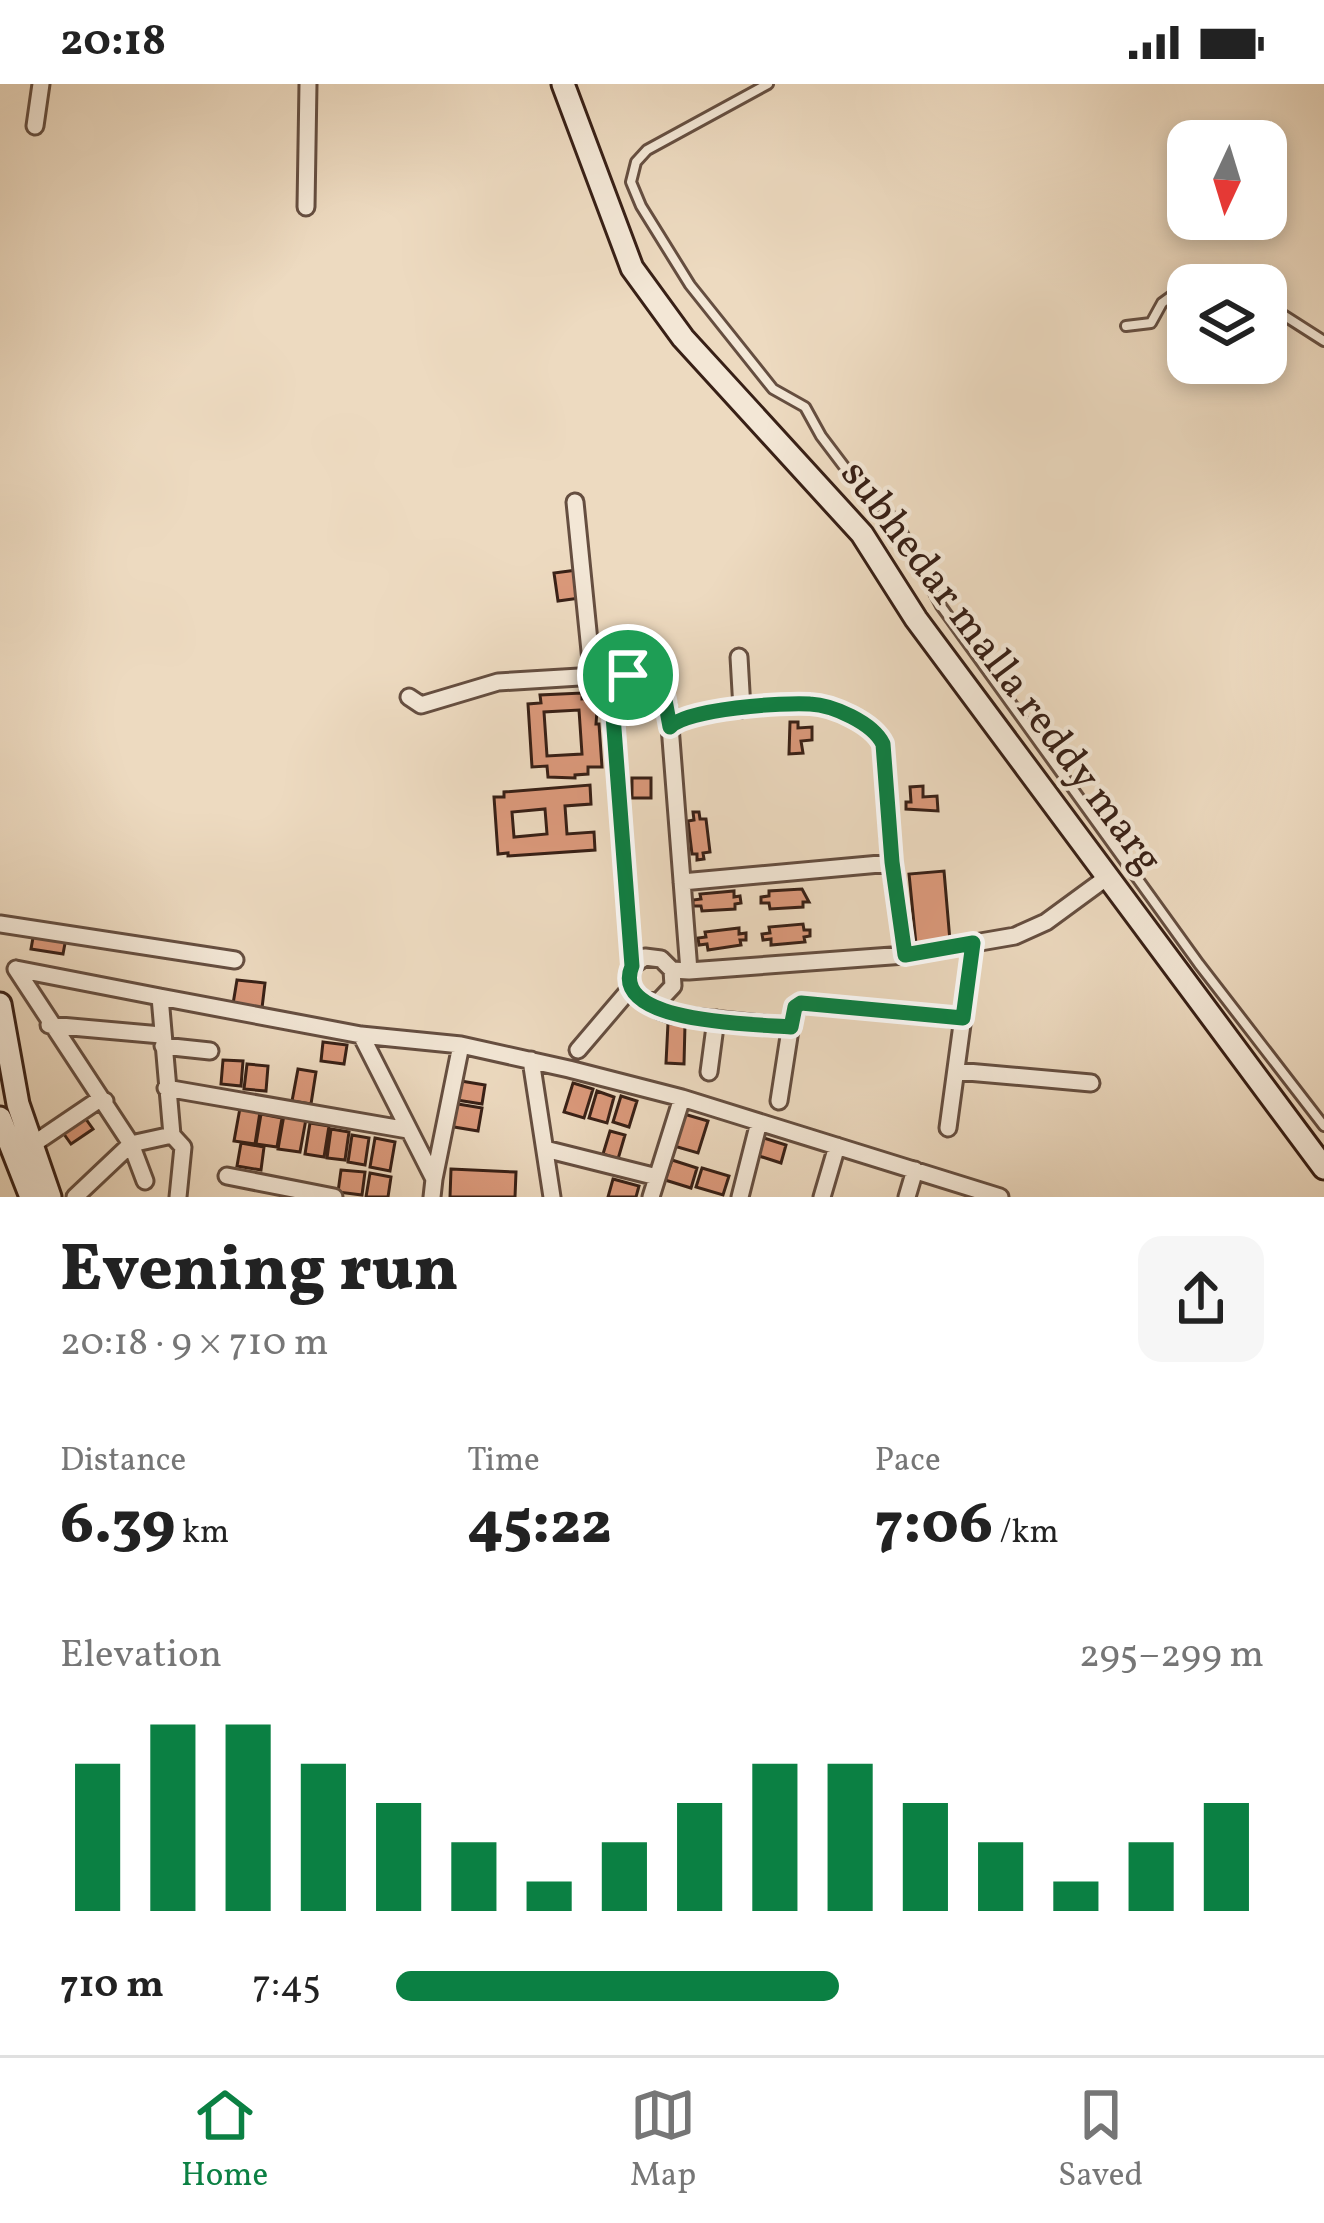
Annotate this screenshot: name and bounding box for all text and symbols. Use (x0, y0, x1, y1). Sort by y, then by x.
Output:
text: 20:18 (60, 11, 166, 74)
north arrow (1167, 120, 1287, 240)
map controls (1167, 120, 1287, 384)
button: layers (1167, 264, 1287, 384)
street label: subhedar malla reddy marg (825, 449, 1175, 887)
pin (577, 624, 679, 726)
icon: arrive (595, 642, 661, 708)
text: Evening run (60, 1226, 459, 1318)
button: share (1138, 1236, 1264, 1362)
text: 20:18 · 9 × 710 m (60, 1317, 328, 1371)
text: Distance (60, 1439, 186, 1485)
text: Time (467, 1439, 540, 1485)
text: Pace (875, 1439, 941, 1485)
text: 6.39 (60, 1485, 175, 1568)
text: 45:22 (467, 1485, 612, 1568)
text: 7:06 (875, 1485, 993, 1568)
text: km (175, 1511, 229, 1557)
text: /km (993, 1511, 1059, 1557)
text: Elevation (60, 1629, 222, 1683)
text: 295–299 m (1079, 1629, 1264, 1683)
text: 710 m (60, 1959, 164, 2013)
text: 7:45 (252, 1959, 321, 2013)
tab: Home (181, 2082, 268, 2200)
tab: Map (630, 2082, 696, 2200)
tab: Saved (1058, 2082, 1143, 2200)

